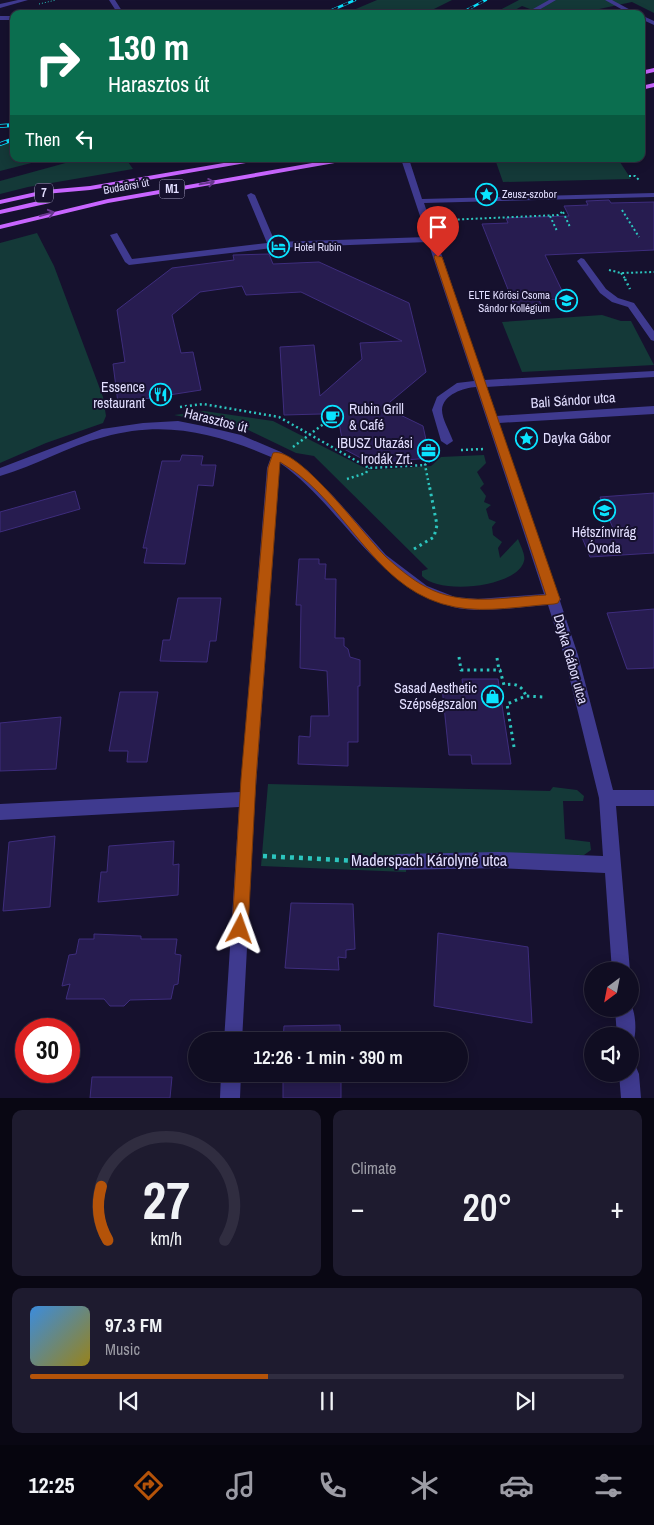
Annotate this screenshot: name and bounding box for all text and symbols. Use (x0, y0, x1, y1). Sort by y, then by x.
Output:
text: 130 m (108, 24, 189, 71)
icon: right (25, 30, 90, 95)
text: Harasztos út (108, 69, 209, 99)
icon: left (71, 125, 99, 153)
text: Then (25, 126, 61, 152)
street label: Budaörsi út (102, 175, 150, 197)
one-way arrow (198, 178, 214, 188)
road number: M1 (160, 180, 184, 198)
place icon: Zeusz-szobor (474, 182, 498, 206)
road number: 7 (35, 184, 53, 202)
place label: Zeusz-szobor (502, 187, 557, 201)
pin (417, 206, 459, 257)
one-way arrow (39, 209, 55, 219)
icon: arrive (424, 213, 452, 241)
hotel icon: Hotel Rubin (266, 235, 290, 259)
place label: Hotel Rubin (294, 240, 342, 254)
place label: ELTE Kőrösi Csoma Sándor Kollégium (468, 288, 550, 315)
school or university icon: ELTE Kőrösi Csoma Sándor Kollégium (554, 289, 578, 313)
place label: Essence restaurant (93, 378, 145, 412)
restaurant icon: Essence restaurant (149, 383, 173, 407)
street label: Bali Sándor utca (530, 388, 617, 412)
place label: Rubin Grill & Café (349, 400, 404, 434)
street label: Harasztos út (183, 403, 249, 437)
cafe icon: Rubin Grill & Café (321, 405, 345, 429)
place icon: Dayka Gábor (515, 426, 539, 450)
place label: Dayka Gábor (543, 429, 611, 447)
place label: IBUSZ Utazási Irodák Zrt. (337, 434, 413, 468)
office icon: IBUSZ Utazási Irodák Zrt. (417, 439, 441, 463)
school or university icon: Hétszínvirág Óvoda (592, 498, 616, 522)
place label: Hétszínvirág Óvoda (572, 523, 637, 557)
street label: Dayka Gábor utca (550, 612, 593, 707)
place label: Sasad Aesthetic Szépségszalon (394, 679, 477, 713)
shop icon: Sasad Aesthetic Szépségszalon (481, 684, 505, 708)
street label: Maderspach Károlyné utca (351, 849, 508, 871)
position arrow (213, 902, 265, 954)
north arrow (584, 962, 639, 1018)
map controls (584, 962, 639, 1082)
speed limit sign: 30 (15, 1018, 80, 1083)
button: sound (584, 1027, 639, 1082)
text: 12:26 · 1 min · 390 m (253, 1044, 403, 1070)
text: Climate (351, 1157, 396, 1179)
text: 27 (143, 1165, 190, 1235)
text: 20° (463, 1182, 512, 1233)
text: − (351, 1189, 364, 1227)
text: + (611, 1189, 624, 1227)
text: km/h (151, 1227, 182, 1251)
text: 97.3 FM (105, 1312, 162, 1338)
text: Music (105, 1338, 140, 1360)
icon: previous (115, 1387, 143, 1415)
icon: pause (313, 1387, 341, 1415)
icon: next (511, 1387, 539, 1415)
icon: directions (131, 1468, 166, 1503)
icon: music (223, 1468, 258, 1503)
icon: phone (315, 1468, 350, 1503)
icon: climate (407, 1468, 442, 1503)
icon: car (499, 1468, 534, 1503)
icon: filters (591, 1468, 626, 1503)
text: 12:25 (28, 1470, 75, 1500)

